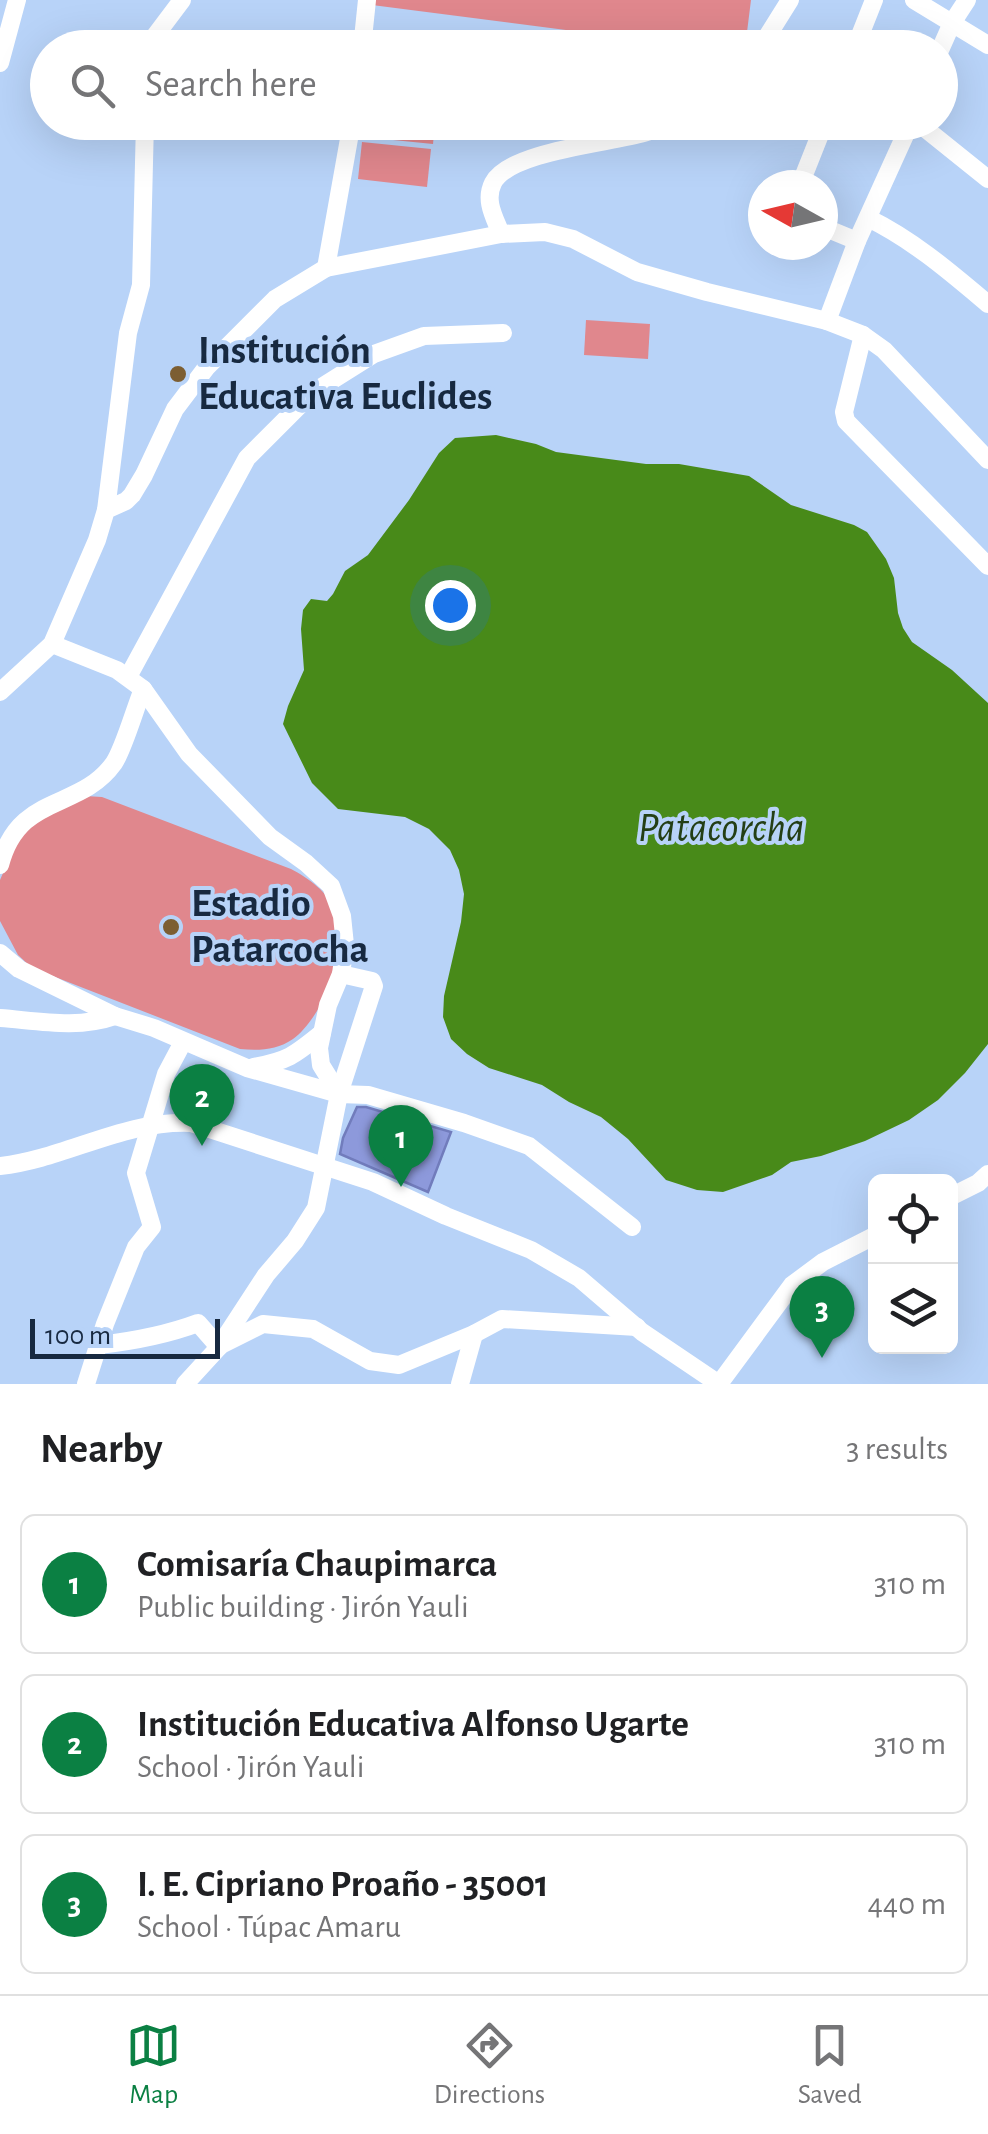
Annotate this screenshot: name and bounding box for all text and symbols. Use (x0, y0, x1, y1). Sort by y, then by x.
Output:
search box (30, 30, 958, 140)
icon: search (65, 58, 120, 113)
text: Search here (145, 66, 317, 104)
north arrow (748, 170, 838, 260)
place label: Institución Educativa Euclides (198, 331, 492, 417)
marker: Institución Educativa Euclides (167, 363, 189, 385)
your location (425, 580, 476, 631)
water label: Patacorcha (638, 807, 804, 849)
place label: Estadio Patarcocha (191, 884, 369, 970)
marker: Estadio Patarcocha (160, 916, 182, 938)
pin: 2 (170, 1064, 234, 1146)
pin: 1 (368, 1104, 434, 1187)
map controls (868, 1174, 958, 1354)
button: locate (868, 1174, 958, 1264)
button: layers (868, 1264, 958, 1354)
pin: 3 (790, 1276, 854, 1358)
scale bar (30, 1314, 220, 1358)
text: 100 m (45, 1322, 111, 1350)
text: Nearby (40, 1428, 163, 1470)
text: 3 results (846, 1433, 948, 1465)
text: Comisaría Chaupimarca (137, 1546, 497, 1584)
text: 1 (69, 1568, 80, 1600)
text: 310 m (874, 1568, 946, 1600)
text: Public building · Jirón Yauli (137, 1591, 469, 1623)
text: Institución Educativa Alfonso Ugarte (137, 1706, 689, 1744)
text: 2 (67, 1728, 82, 1760)
text: 310 m (874, 1728, 946, 1760)
text: School · Jirón Yauli (137, 1751, 364, 1783)
text: I. E. Cipriano Proaño - 35001 (137, 1866, 549, 1904)
text: 3 (68, 1888, 81, 1920)
text: 440 m (867, 1888, 946, 1920)
text: School · Túpac Amaru (137, 1911, 401, 1943)
tab: Map (126, 2018, 181, 2112)
tab: Directions (434, 2018, 545, 2112)
tab: Saved (798, 2018, 862, 2112)

